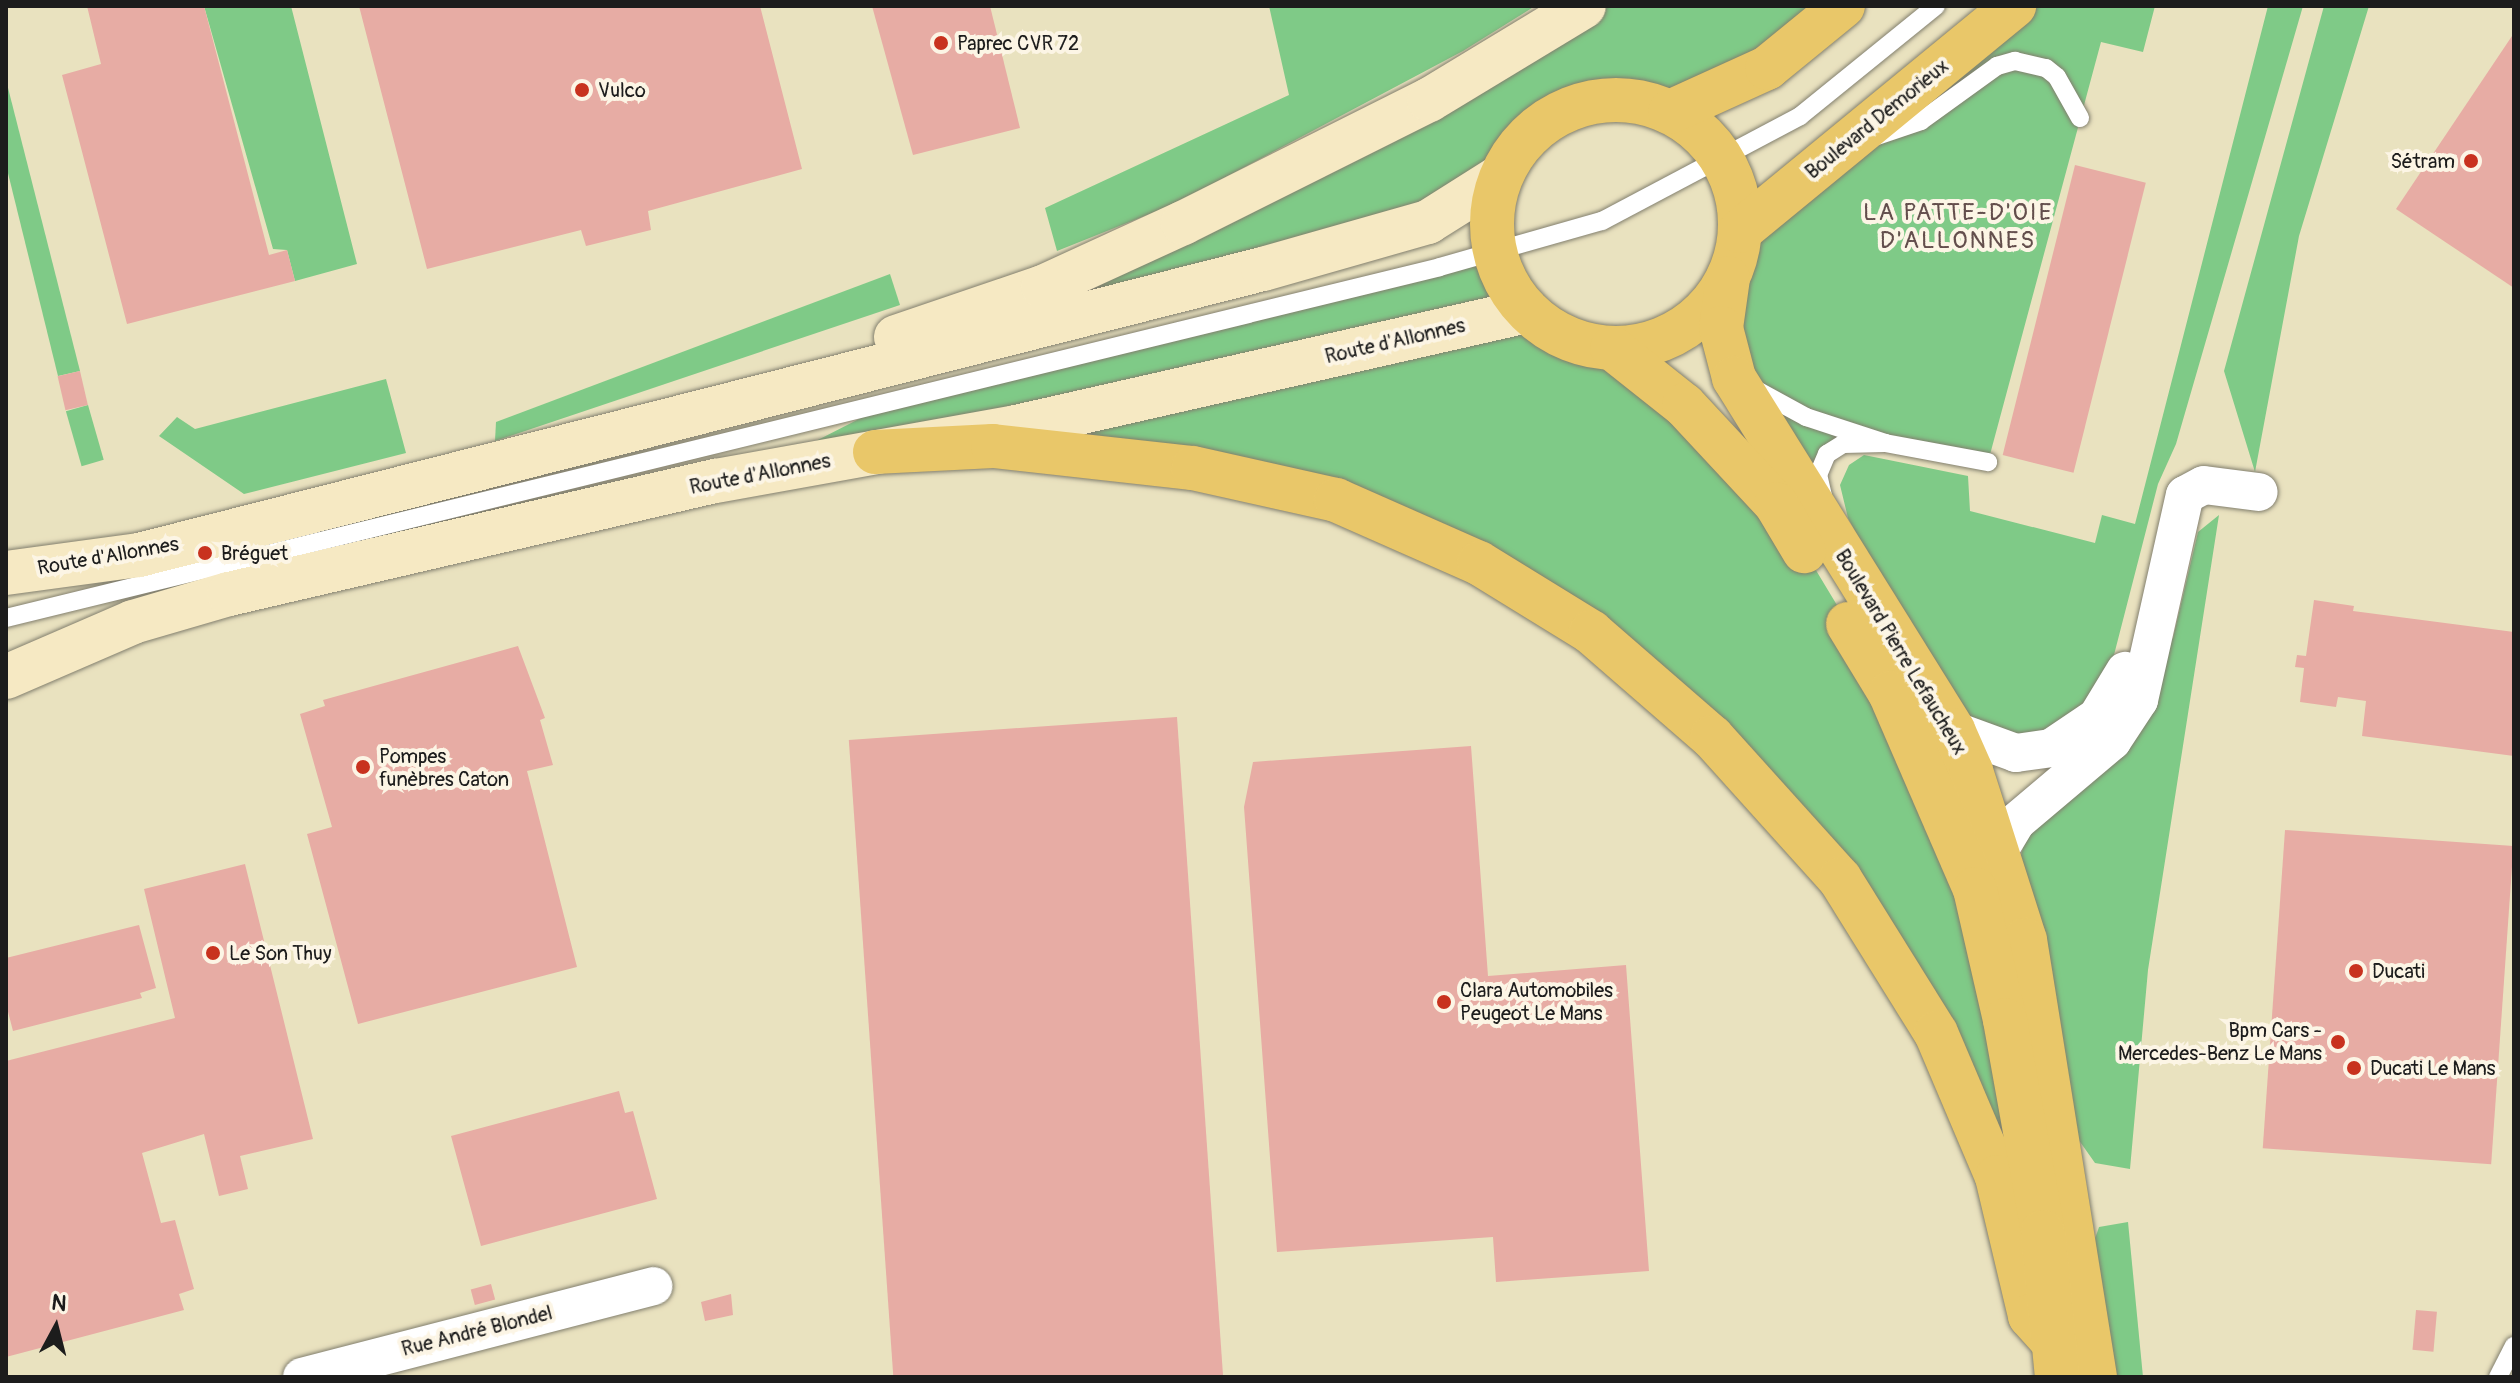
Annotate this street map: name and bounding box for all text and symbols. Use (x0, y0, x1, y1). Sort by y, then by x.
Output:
place label: Paprec CVR 72 (957, 31, 1079, 55)
marker: Paprec CVR 72 (932, 34, 950, 52)
street label: Boulevard Demorieux (1801, 54, 1953, 184)
place label: Vulco (598, 78, 646, 102)
marker: Vulco (573, 81, 591, 99)
place label: Sétram (2390, 149, 2455, 173)
marker: Sétram (2462, 152, 2480, 170)
district label: LA PATTE-D'OIE D'ALLONNES (1863, 199, 2053, 255)
street label: Route d'Allonnes (1323, 313, 1467, 369)
street label: Route d'Allonnes (688, 449, 832, 499)
street label: Route d'Allonnes (36, 532, 180, 580)
place label: Bréguet (221, 541, 288, 565)
marker: Bréguet (196, 544, 214, 562)
street label: Boulevard Pierre Lefaucheux (1830, 545, 1972, 759)
place label: Pompes funèbres Caton (379, 744, 509, 791)
marker: Pompes funèbres Caton (354, 758, 372, 776)
place label: Le Son Thuy (229, 941, 331, 965)
marker: Le Son Thuy (204, 944, 222, 962)
place label: Ducati (2372, 959, 2425, 983)
marker: Ducati (2347, 962, 2365, 980)
place label: Clara Automobiles Peugeot Le Mans (1460, 978, 1613, 1025)
marker: Clara Automobiles Peugeot Le Mans (1435, 993, 1453, 1011)
place label: Bpm Cars - Mercedes-Benz Le Mans (2118, 1018, 2322, 1065)
marker: Bpm Cars - Mercedes-Benz Le Mans (2329, 1033, 2347, 1051)
place label: Ducati Le Mans (2370, 1056, 2495, 1080)
marker: Ducati Le Mans (2345, 1059, 2363, 1077)
north arrow (16, 1287, 96, 1367)
text: N (50, 1288, 68, 1318)
street label: Rue André Blondel (399, 1301, 555, 1361)

